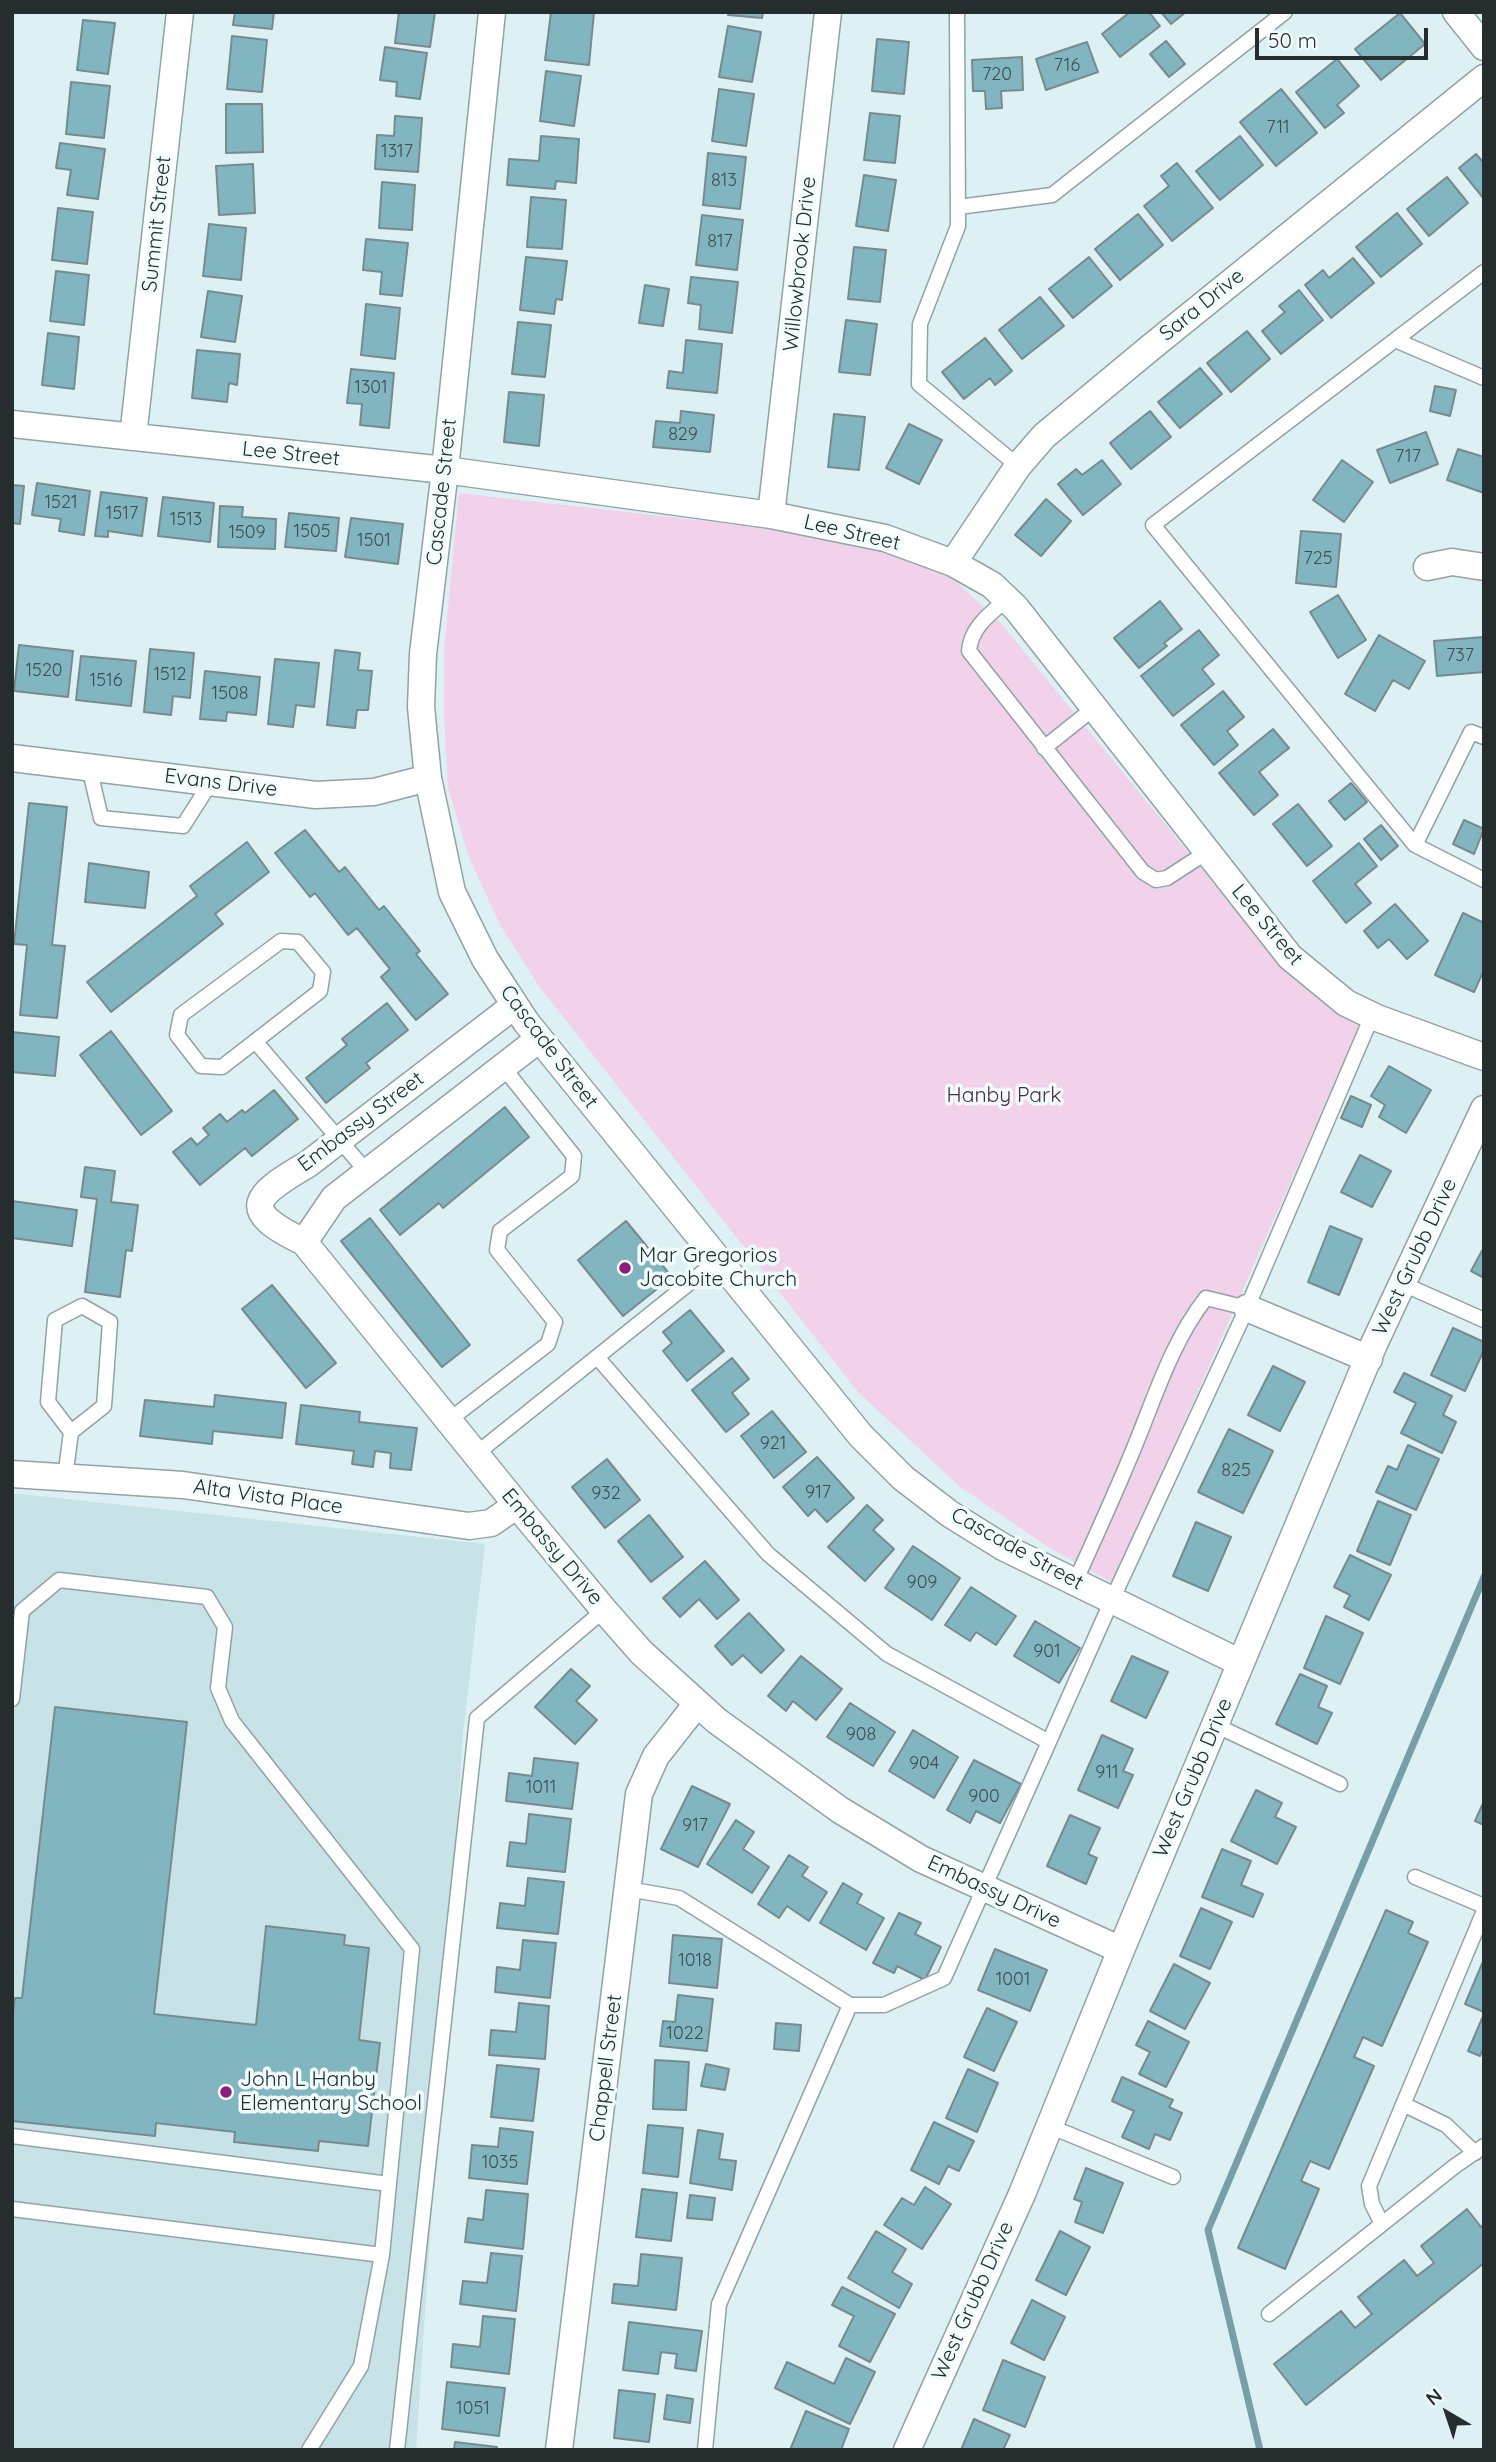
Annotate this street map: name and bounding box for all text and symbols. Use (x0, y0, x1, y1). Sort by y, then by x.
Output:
scale bar (1258, 14, 1431, 58)
text: 50 m (1268, 27, 1317, 53)
house number: 716 (1054, 55, 1080, 77)
house number: 720 (982, 64, 1012, 86)
house number: 711 (1266, 117, 1290, 139)
house number: 1317 (381, 141, 413, 163)
street label: Summit Street (137, 155, 177, 293)
house number: 813 (711, 170, 737, 192)
street label: Willowbrook Drive (778, 175, 822, 353)
house number: 817 (707, 231, 733, 253)
street label: Sara Drive (1155, 263, 1249, 347)
house number: 1301 (354, 377, 388, 399)
street label: Cascade Street (422, 417, 462, 567)
house number: 829 (668, 424, 698, 446)
street label: Lee Street (241, 436, 341, 472)
house number: 717 (1395, 446, 1421, 468)
house number: 1521 (44, 492, 78, 514)
house number: 1517 (106, 503, 138, 525)
house number: 1513 (170, 509, 202, 531)
street label: Lee Street (801, 510, 903, 556)
house number: 1505 (294, 521, 330, 543)
house number: 1509 (228, 522, 266, 544)
house number: 1501 (357, 530, 391, 552)
house number: 725 (1303, 548, 1333, 570)
house number: 737 (1446, 645, 1474, 667)
house number: 1520 (25, 660, 63, 682)
house number: 1512 (153, 664, 187, 686)
house number: 1516 (90, 670, 122, 692)
house number: 1508 (212, 683, 248, 705)
street label: Evans Drive (163, 764, 279, 802)
street label: Lee Street (1226, 879, 1308, 971)
street label: Cascade Street (495, 980, 603, 1114)
street label: Embassy Street (293, 1066, 429, 1178)
park label: Hanby Park (947, 1083, 1061, 1109)
street label: West Grubb Drive (1367, 1174, 1463, 1340)
place label: Mar Gregorios Jacobite Church (639, 1243, 797, 1293)
marker: Mar Gregorios Jacobite Church (617, 1260, 633, 1276)
house number: 921 (760, 1433, 786, 1455)
house number: 825 (1221, 1460, 1251, 1482)
street label: Alta Vista Place (192, 1474, 344, 1520)
house number: 917 (805, 1482, 831, 1504)
house number: 932 (591, 1483, 621, 1505)
street label: Embassy Drive (496, 1484, 608, 1610)
street label: Cascade Street (946, 1502, 1088, 1596)
house number: 909 (907, 1572, 937, 1594)
house number: 901 (1033, 1641, 1061, 1663)
street label: West Grubb Drive (1148, 1694, 1238, 1862)
house number: 908 (846, 1724, 876, 1746)
house number: 904 (909, 1753, 939, 1775)
house number: 911 (1095, 1762, 1119, 1784)
house number: 1011 (526, 1777, 556, 1799)
house number: 900 (968, 1786, 1000, 1808)
house number: 917 (682, 1815, 708, 1837)
street label: Embassy Drive (923, 1850, 1065, 1934)
house number: 1018 (678, 1950, 712, 1972)
house number: 1001 (996, 1969, 1030, 1991)
street label: Chappell Street (584, 1993, 628, 2143)
house number: 1022 (666, 2023, 704, 2045)
place label: John L Hanby Elementary School (240, 2067, 422, 2117)
marker: John L Hanby Elementary School (218, 2084, 234, 2100)
house number: 1035 (482, 2152, 518, 2174)
street label: West Grubb Drive (927, 2218, 1019, 2384)
north arrow (1412, 2378, 1482, 2448)
text: N (1421, 2383, 1447, 2410)
house number: 1051 (456, 2398, 490, 2420)

